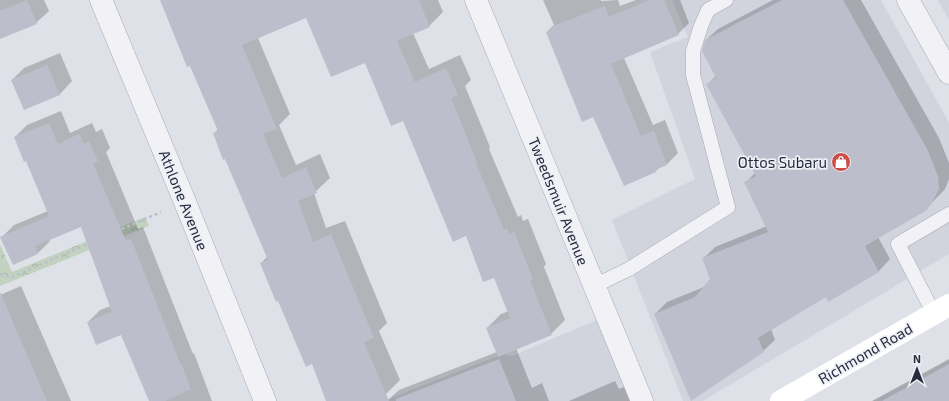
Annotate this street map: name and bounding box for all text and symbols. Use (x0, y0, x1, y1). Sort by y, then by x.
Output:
street label: Tweedsmuir Avenue (525, 134, 593, 268)
street label: Athlone Avenue (156, 147, 212, 253)
shop icon: Ottos Subaru (830, 151, 852, 173)
place label: Ottos Subaru (738, 153, 827, 171)
street label: Richmond Road (815, 319, 915, 387)
north arrow (897, 349, 937, 389)
text: N (913, 352, 921, 365)

